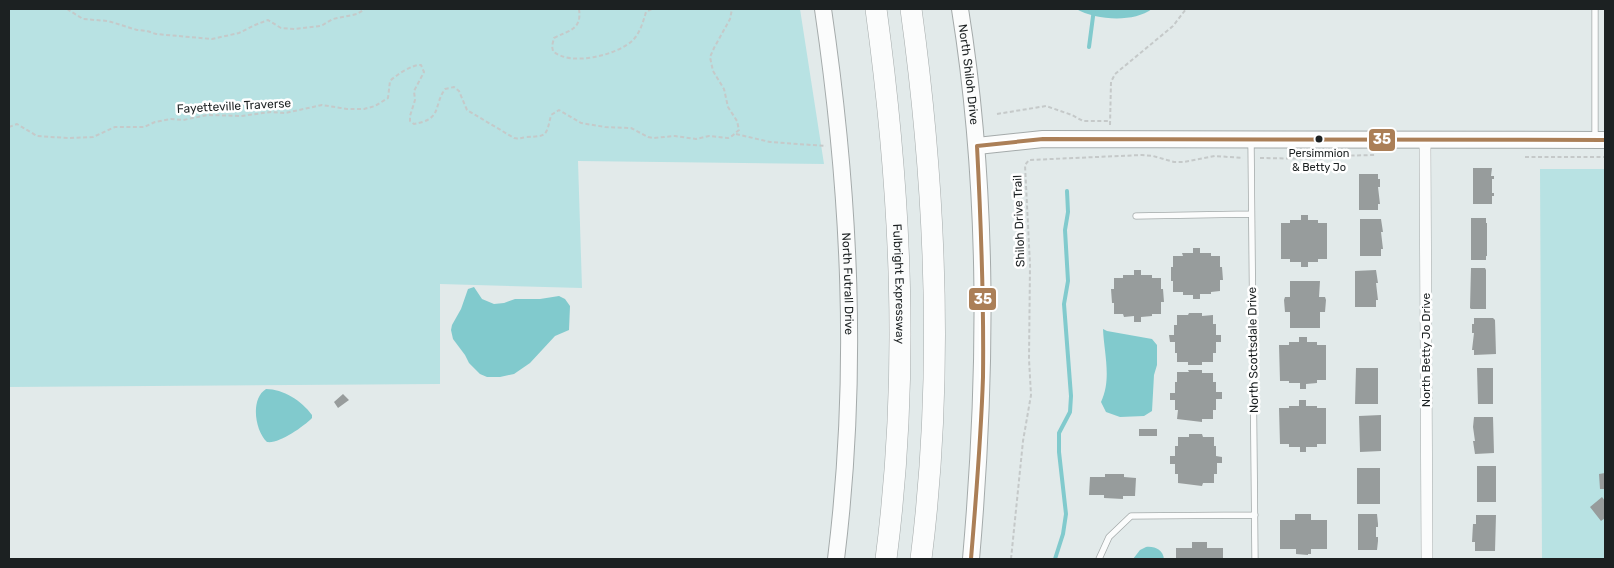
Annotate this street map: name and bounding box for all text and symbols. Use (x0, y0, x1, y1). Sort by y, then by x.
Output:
street label: North Shiloh Drive (955, 23, 981, 126)
street label: Fayetteville Traverse (177, 96, 292, 116)
line badge: 35 (1368, 128, 1396, 152)
text: 35 (1373, 131, 1391, 148)
marker: Persimmion & Betty Jo (1314, 134, 1324, 144)
place label: Persimmion & Betty Jo (1289, 147, 1349, 174)
street label: Shiloh Drive Trail (1010, 175, 1028, 267)
street label: Fulbright Expressway (890, 223, 907, 345)
street label: North Futrall Drive (839, 232, 856, 335)
street label: North Scottsdale Drive (1245, 286, 1261, 413)
line badge: 35 (968, 287, 997, 311)
text: 35 (974, 291, 992, 308)
street label: North Betty Jo Drive (1419, 293, 1433, 407)

